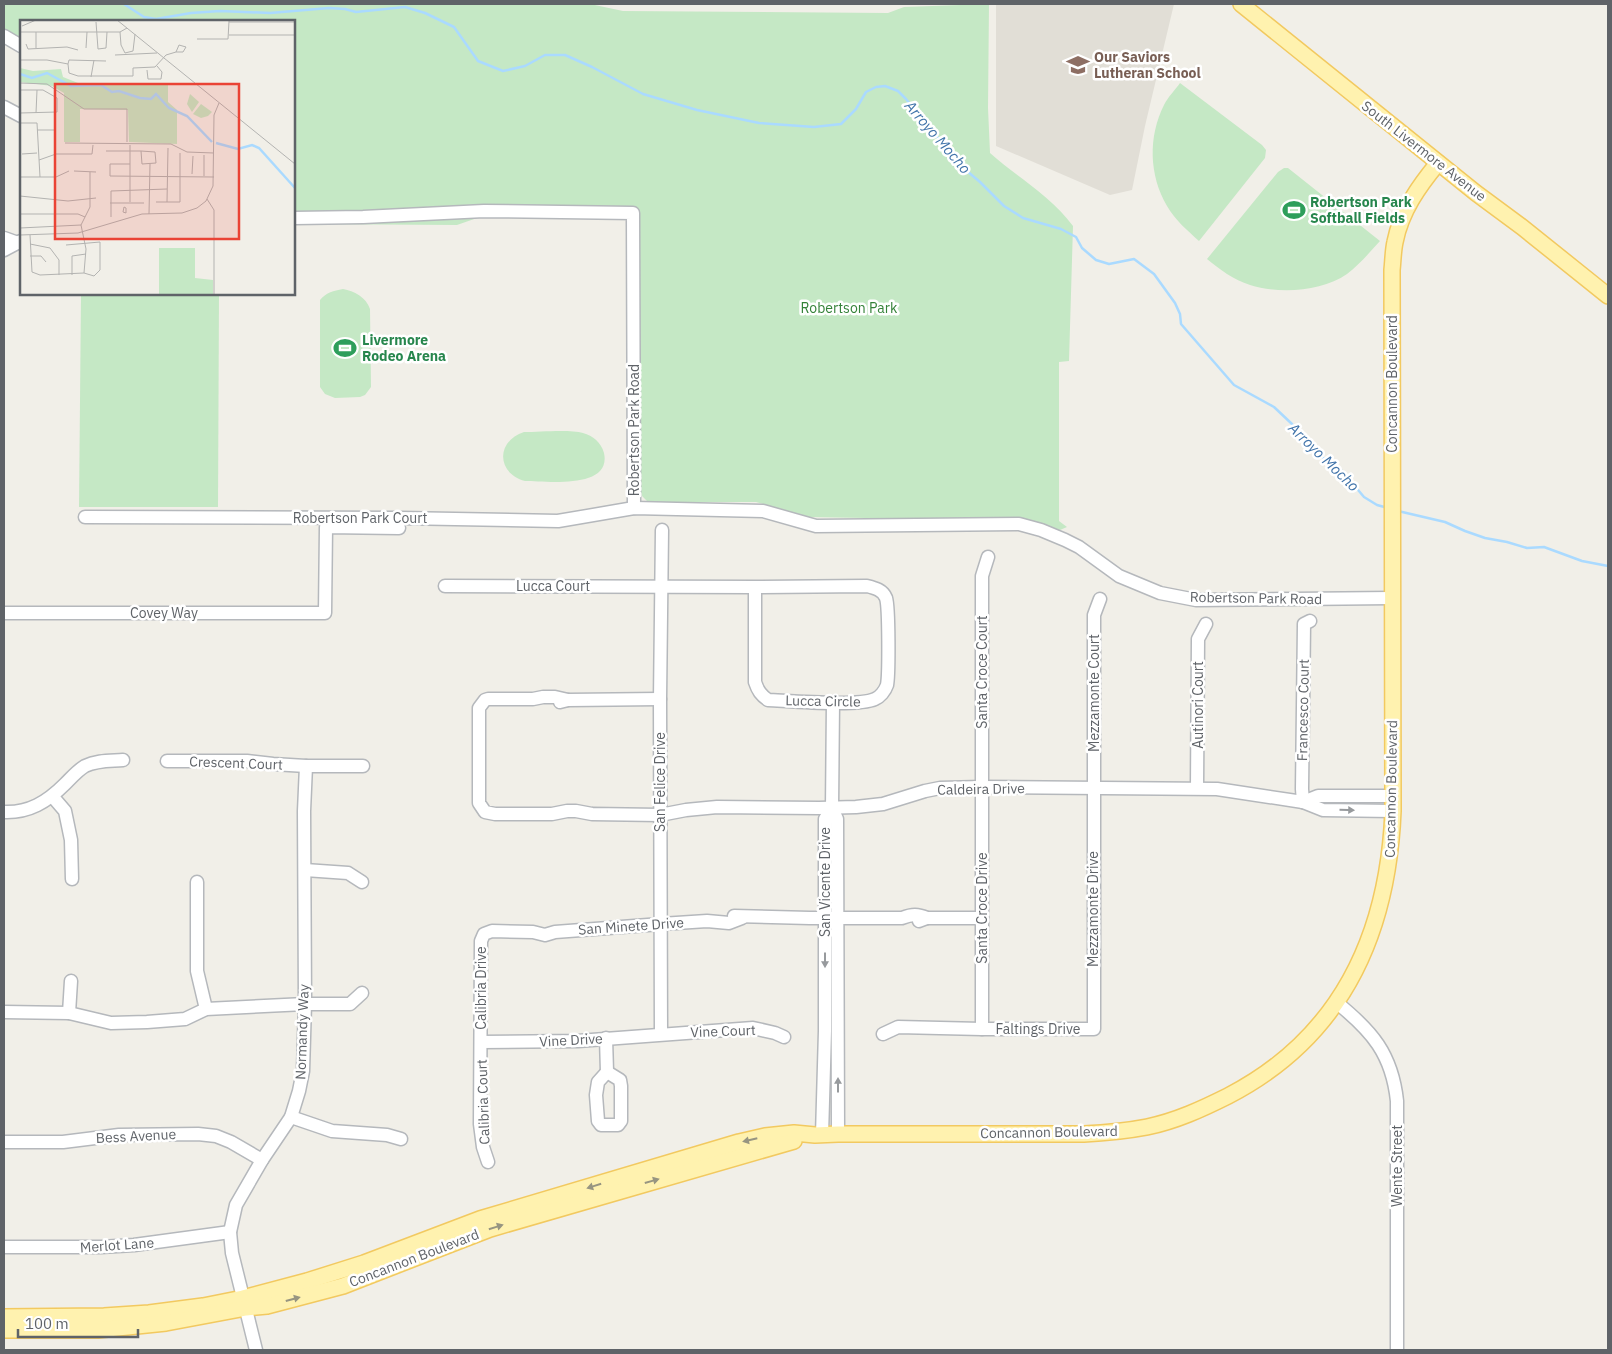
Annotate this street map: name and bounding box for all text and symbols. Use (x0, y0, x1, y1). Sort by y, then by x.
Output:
inset map (20, 20, 295, 295)
place label: Our Saviors Lutheran School (1094, 48, 1201, 82)
school or university icon: Our Saviors Lutheran School (1065, 52, 1091, 78)
water label: Arroyo Mocho (900, 96, 975, 178)
street label: South Livermore Avenue (1358, 97, 1490, 205)
place label: Robertson Park Softball Fields (1310, 193, 1413, 227)
sports icon: Robertson Park Softball Fields (1281, 197, 1307, 223)
park label: Robertson Park (801, 299, 898, 317)
street label: Concannon Boulevard (1383, 315, 1401, 453)
place label: Livermore Rodeo Arena (362, 331, 446, 365)
sports icon: Livermore Rodeo Arena (332, 335, 358, 361)
street label: Robertson Park Road (625, 364, 643, 496)
water label: Arroyo Mocho (1284, 418, 1363, 495)
street label: Robertson Park Court (293, 509, 427, 527)
street label: Lucca Court (516, 577, 590, 595)
street label: Robertson Park Road (1190, 588, 1322, 608)
street label: Covey Way (130, 604, 198, 622)
street label: Santa Croce Court (973, 615, 991, 729)
street label: Mezzamonte Court (1085, 634, 1103, 752)
street label: Francesco Court (1293, 659, 1313, 761)
street label: Autinori Court (1189, 661, 1207, 749)
street label: Lucca Circle (785, 691, 861, 711)
street label: Concannon Boulevard (1381, 720, 1401, 858)
street label: San Felice Drive (651, 732, 669, 832)
street label: Crescent Court (189, 752, 283, 774)
street label: Caldeira Drive (937, 779, 1025, 799)
one-way arrow (1340, 806, 1356, 814)
street label: San Vicente Drive (816, 827, 834, 937)
street label: Mezzamonte Drive (1084, 851, 1102, 967)
street label: Santa Croce Drive (973, 852, 991, 964)
street label: San Minete Drive (578, 913, 685, 939)
street label: Calibria Drive (472, 946, 490, 1030)
one-way arrow (821, 952, 829, 968)
street label: Normandy Way (291, 984, 313, 1080)
street label: Faltings Drive (996, 1020, 1081, 1038)
street label: Vine Court (690, 1021, 756, 1041)
street label: Vine Drive (539, 1029, 603, 1051)
street label: Calibria Court (473, 1059, 493, 1145)
one-way arrow (834, 1077, 842, 1093)
street label: Concannon Boulevard (980, 1122, 1118, 1142)
street label: Bess Avenue (95, 1125, 177, 1147)
street label: Wente Street (1388, 1125, 1406, 1207)
one-way arrow (742, 1136, 757, 1144)
one-way arrow (644, 1177, 659, 1185)
one-way arrow (586, 1182, 601, 1190)
one-way arrow (489, 1223, 504, 1231)
street label: Concannon Boulevard (346, 1225, 482, 1291)
street label: Merlot Lane (79, 1233, 155, 1257)
one-way arrow (286, 1295, 301, 1303)
scale bar (18, 1306, 138, 1338)
text: 100 m (25, 1314, 69, 1333)

